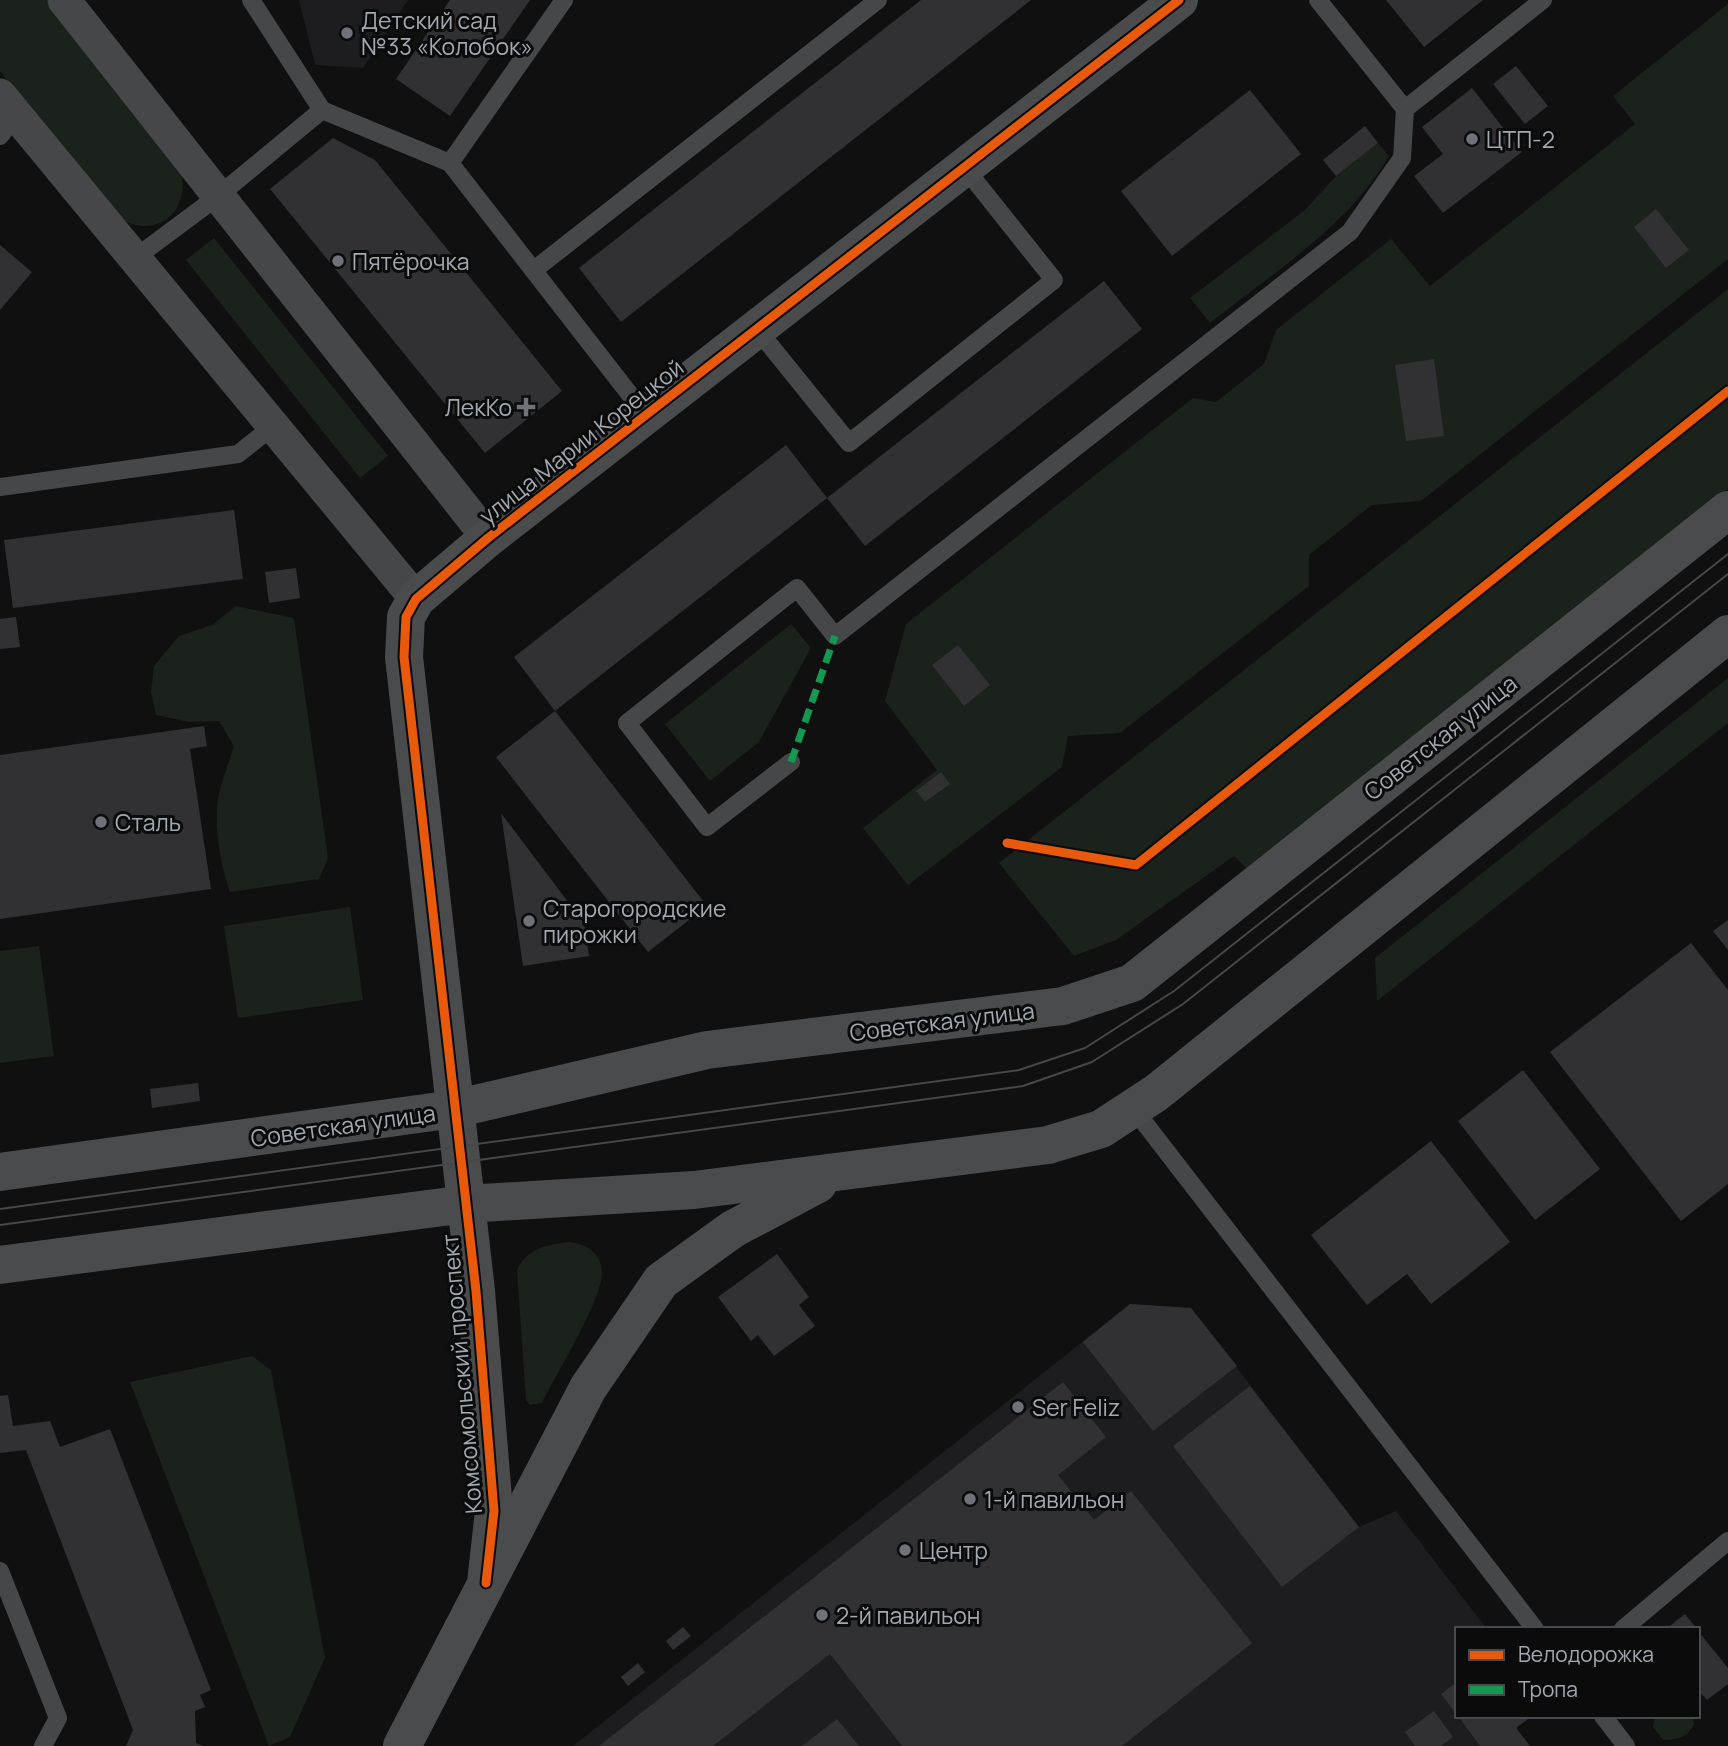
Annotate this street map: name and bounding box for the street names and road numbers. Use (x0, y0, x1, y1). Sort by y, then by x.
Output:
street label: улица Марии Корецкой (472, 351, 690, 531)
street label: Советская улица (1357, 667, 1523, 807)
street label: Советская улица (848, 994, 1036, 1048)
street label: Советская улица (249, 1096, 437, 1154)
street label: Комсомольский проспект (433, 1232, 489, 1515)

